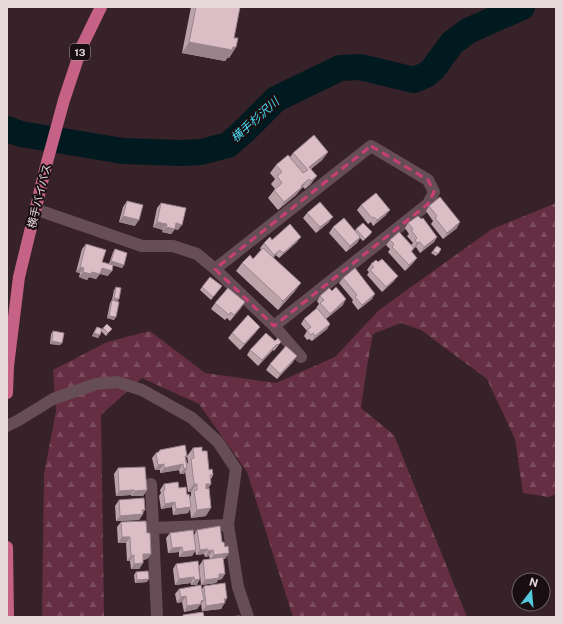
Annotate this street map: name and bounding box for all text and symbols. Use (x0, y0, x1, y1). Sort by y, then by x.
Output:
road number: 13 (70, 44, 90, 60)
water label: 横手杉沢川 (228, 93, 283, 145)
street label: 横手バイパス (25, 163, 53, 229)
north arrow (511, 572, 551, 612)
text: N (528, 575, 540, 589)

